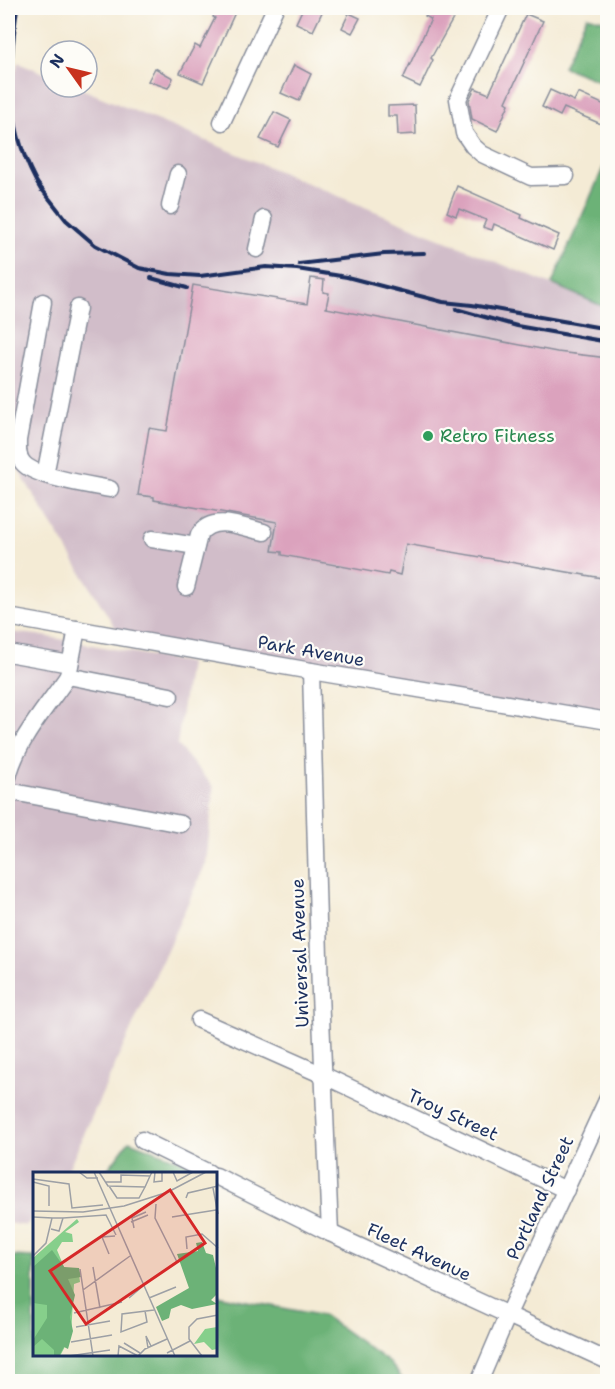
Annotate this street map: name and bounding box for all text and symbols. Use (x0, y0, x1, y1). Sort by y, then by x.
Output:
north arrow (39, 39, 99, 99)
text: N (45, 50, 69, 72)
place label: Retro Fitness (440, 424, 555, 448)
marker: Retro Fitness (421, 429, 435, 443)
street label: Park Avenue (256, 630, 366, 672)
street label: Universal Avenue (285, 878, 315, 1028)
street label: Troy Street (404, 1084, 502, 1146)
street label: Portland Street (501, 1132, 579, 1264)
inset map (33, 1172, 218, 1356)
street label: Fleet Avenue (363, 1217, 475, 1287)

